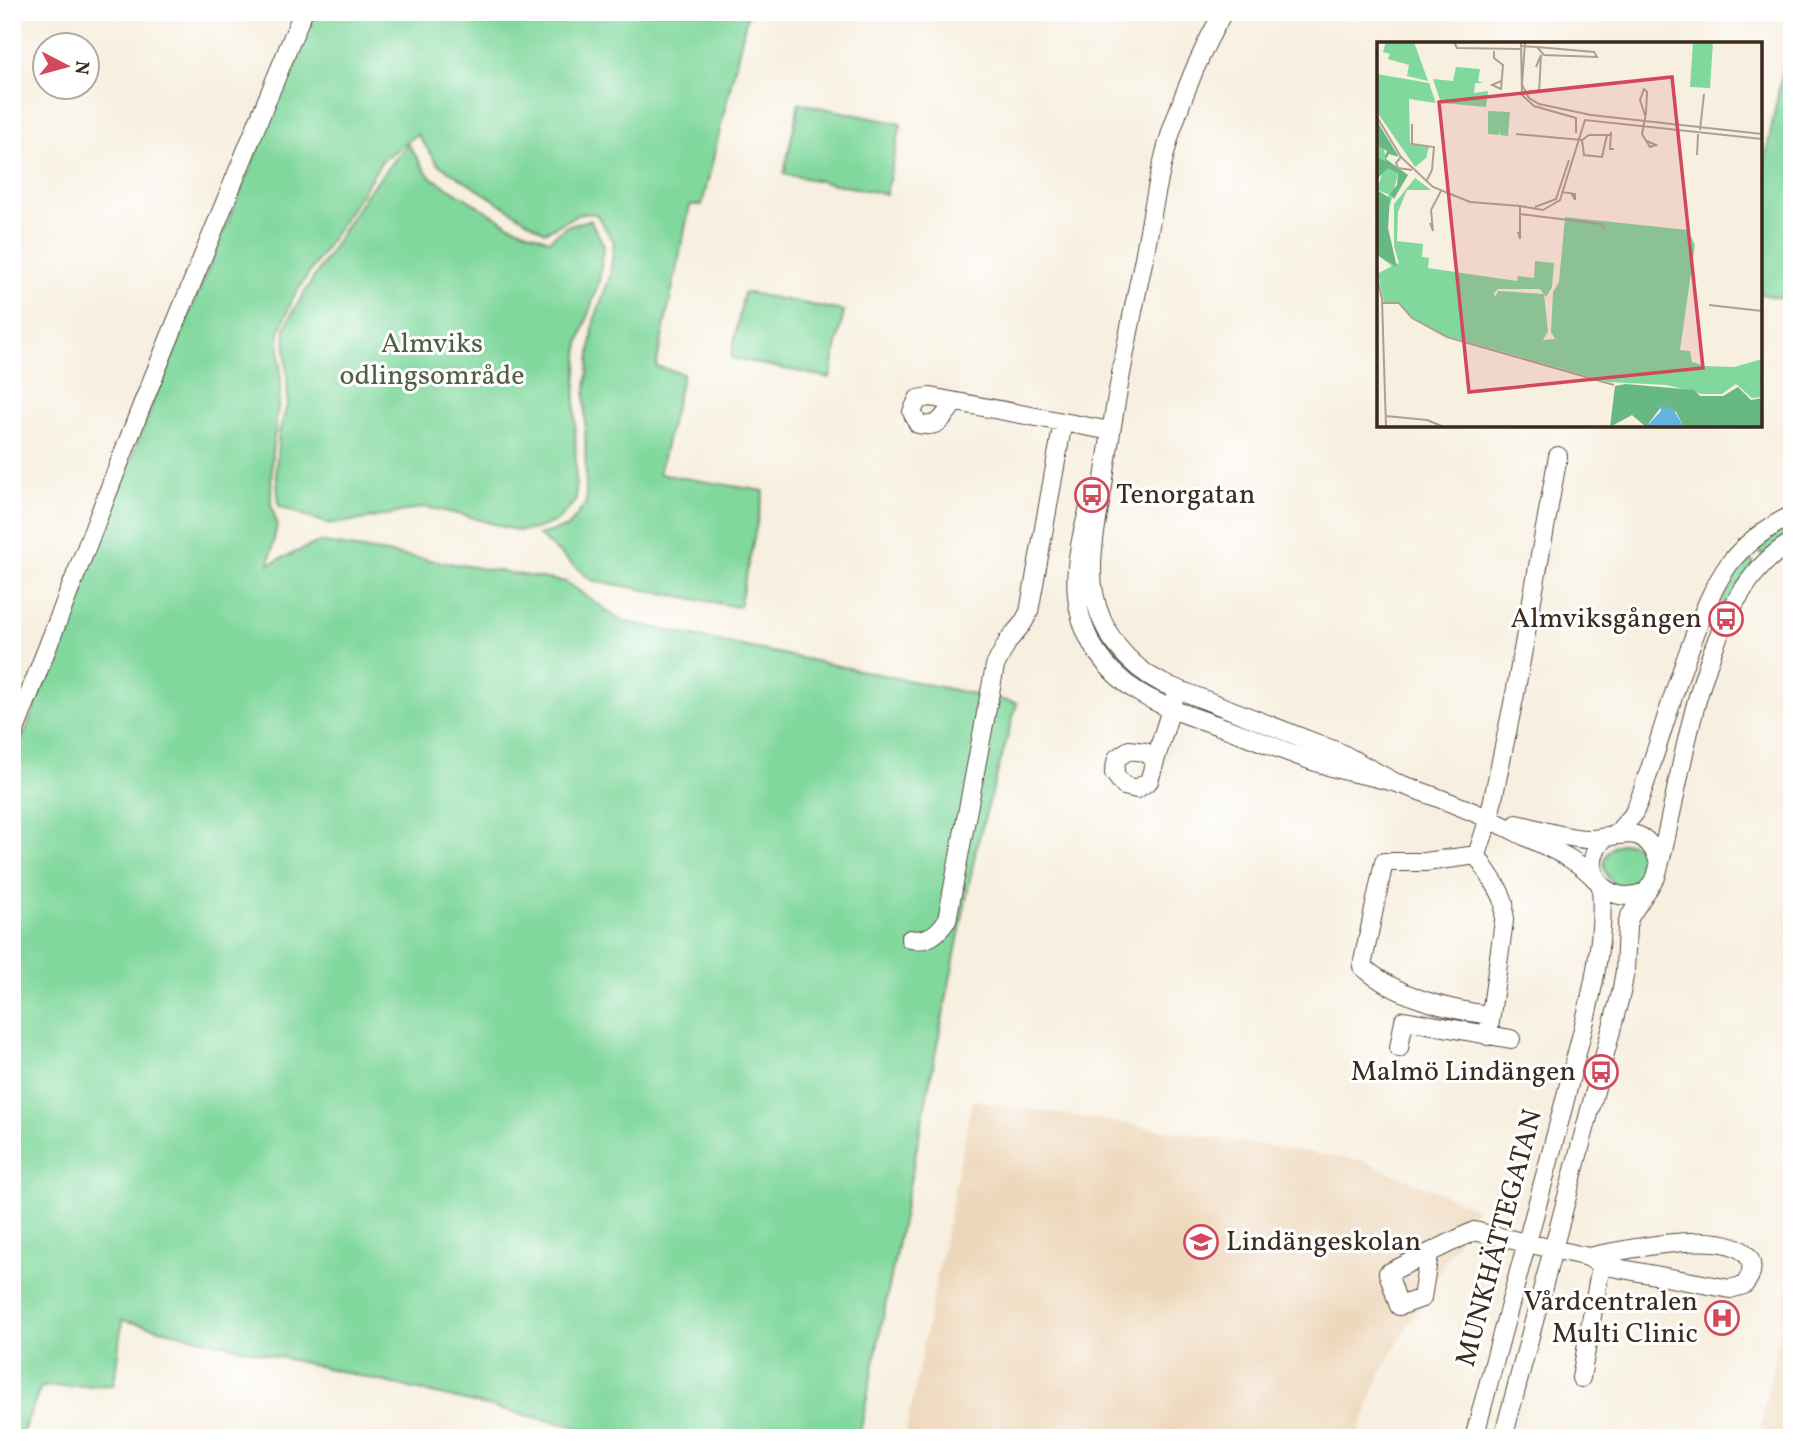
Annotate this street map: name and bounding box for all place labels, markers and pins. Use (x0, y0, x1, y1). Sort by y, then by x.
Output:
bus stop icon: Tenorgatan (1073, 476, 1111, 514)
place label: Tenorgatan (1116, 476, 1255, 515)
place label: Almviksgången (1511, 600, 1702, 639)
bus stop icon: Almviksgången (1707, 600, 1745, 638)
place label: Malmö Lindängen (1351, 1053, 1576, 1092)
bus stop icon: Malmö Lindängen (1582, 1053, 1620, 1091)
school or university icon: Lindängeskolan (1182, 1223, 1220, 1261)
place label: Lindängeskolan (1226, 1223, 1421, 1262)
place label: Vårdcentralen Multi Clinic (1523, 1283, 1698, 1354)
hospital icon: Vårdcentralen Multi Clinic (1703, 1299, 1741, 1337)

